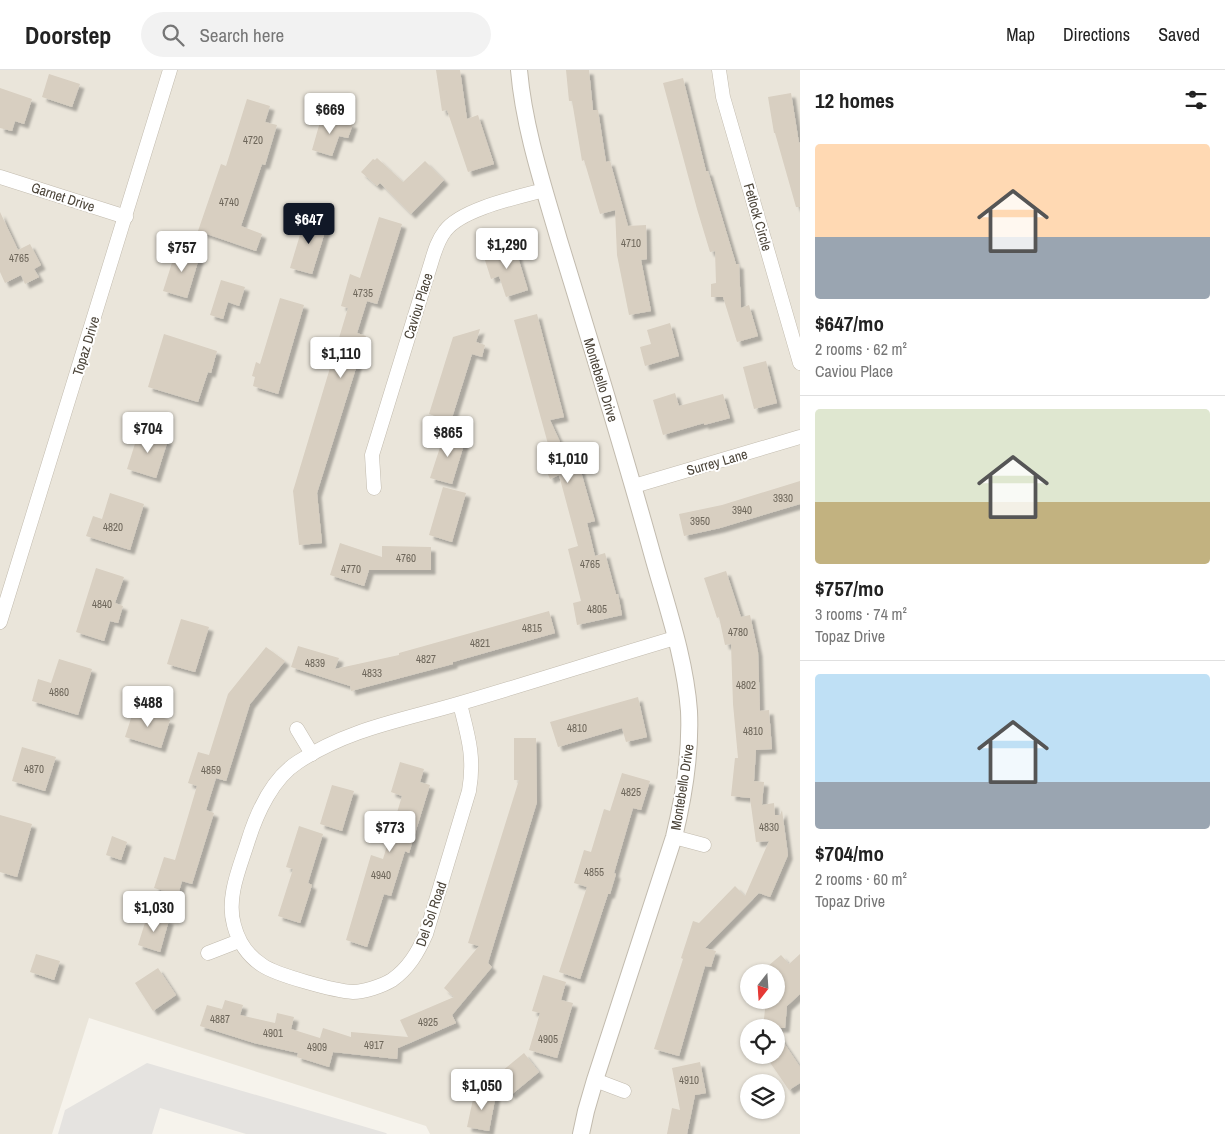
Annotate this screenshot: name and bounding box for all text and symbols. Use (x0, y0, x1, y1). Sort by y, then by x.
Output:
search box (141, 12, 491, 57)
text: Doorstep (25, 19, 111, 51)
icon: search (159, 21, 187, 49)
text: Search here (199, 22, 284, 48)
text: Map (1006, 22, 1035, 47)
text: Directions (1063, 22, 1130, 47)
text: Saved (1158, 22, 1200, 47)
text: 12 homes (815, 86, 894, 115)
icon: filters (1182, 86, 1210, 114)
pin: $669 (300, 92, 360, 135)
text: $669 (315, 98, 345, 120)
house number: 4720 (243, 133, 263, 147)
icon: home (968, 176, 1058, 266)
street label: Garnet Drive (29, 178, 97, 216)
street label: Fetlock Circle (740, 181, 776, 253)
house number: 4740 (219, 195, 239, 209)
pin: $647 (279, 202, 339, 245)
text: $647 (294, 208, 324, 230)
pin: $1,290 (466, 228, 548, 270)
pin: $757 (152, 230, 212, 273)
text: $1,290 (487, 233, 527, 255)
text: $757 (167, 236, 197, 258)
house number: 4710 (621, 236, 641, 250)
house number: 4765 (9, 251, 29, 265)
street label: Caviou Place (399, 271, 437, 341)
house number: 4735 (353, 286, 373, 300)
text: $647/mo (815, 309, 884, 338)
street label: Topaz Drive (68, 314, 104, 378)
pin: $1,110 (300, 336, 382, 379)
street label: Montebello Drive (580, 336, 622, 424)
text: 2 rooms · 62 m² (815, 338, 907, 360)
text: $1,110 (321, 342, 361, 364)
text: Caviou Place (815, 360, 893, 382)
pin: $704 (118, 412, 178, 454)
pin: $865 (418, 416, 478, 458)
text: $704 (133, 417, 163, 439)
text: $865 (433, 421, 463, 443)
pin: $1,010 (527, 442, 609, 484)
icon: home (968, 442, 1058, 532)
street label: Surrey Lane (684, 445, 750, 479)
text: $1,010 (548, 447, 588, 469)
house number: 3930 (773, 491, 793, 505)
house number: 3940 (732, 503, 752, 517)
house number: 3950 (690, 514, 710, 528)
house number: 4820 (103, 520, 123, 534)
house number: 4760 (396, 551, 416, 565)
house number: 4765 (580, 557, 600, 571)
house number: 4770 (341, 562, 361, 576)
text: $757/mo (815, 574, 884, 603)
house number: 4840 (92, 597, 112, 611)
house number: 4805 (587, 602, 607, 616)
text: 3 rooms · 74 m² (815, 603, 907, 625)
house number: 4815 (522, 621, 542, 635)
house number: 4780 (728, 625, 748, 639)
text: Topaz Drive (815, 625, 885, 647)
house number: 4821 (470, 636, 490, 650)
house number: 4827 (416, 652, 436, 666)
house number: 4839 (305, 656, 325, 670)
house number: 4833 (362, 666, 382, 680)
house number: 4802 (736, 678, 756, 692)
house number: 4860 (49, 685, 69, 699)
pin: $488 (118, 686, 178, 728)
text: $488 (133, 691, 163, 713)
icon: home (968, 707, 1058, 797)
house number: 4810 (567, 721, 587, 735)
house number: 4810 (743, 724, 763, 738)
street label: Montebello Drive (666, 743, 698, 831)
house number: 4870 (24, 762, 44, 776)
house number: 4859 (201, 763, 221, 777)
house number: 4825 (621, 785, 641, 799)
pin: $773 (360, 810, 420, 853)
text: $773 (375, 816, 405, 838)
house number: 4830 (759, 820, 779, 834)
text: $704/mo (815, 839, 884, 868)
house number: 4855 (584, 865, 604, 879)
house number: 4940 (371, 868, 391, 882)
text: 2 rooms · 60 m² (815, 868, 907, 890)
street label: Del Sol Road (411, 879, 451, 949)
pin: $1,030 (113, 890, 195, 933)
text: Topaz Drive (815, 890, 885, 912)
text: $1,030 (134, 896, 174, 918)
north arrow (740, 964, 785, 1009)
map controls (740, 964, 785, 1119)
house number: 4887 (210, 1012, 230, 1026)
house number: 4925 (418, 1015, 438, 1029)
button: locate (740, 1019, 785, 1064)
house number: 4901 (263, 1026, 283, 1040)
house number: 4905 (538, 1032, 558, 1046)
house number: 4917 (364, 1038, 384, 1052)
house number: 4909 (307, 1040, 327, 1054)
pin: $1,050 (441, 1068, 523, 1111)
house number: 4910 (679, 1073, 699, 1087)
text: $1,050 (462, 1074, 502, 1096)
button: layers (740, 1074, 785, 1119)

